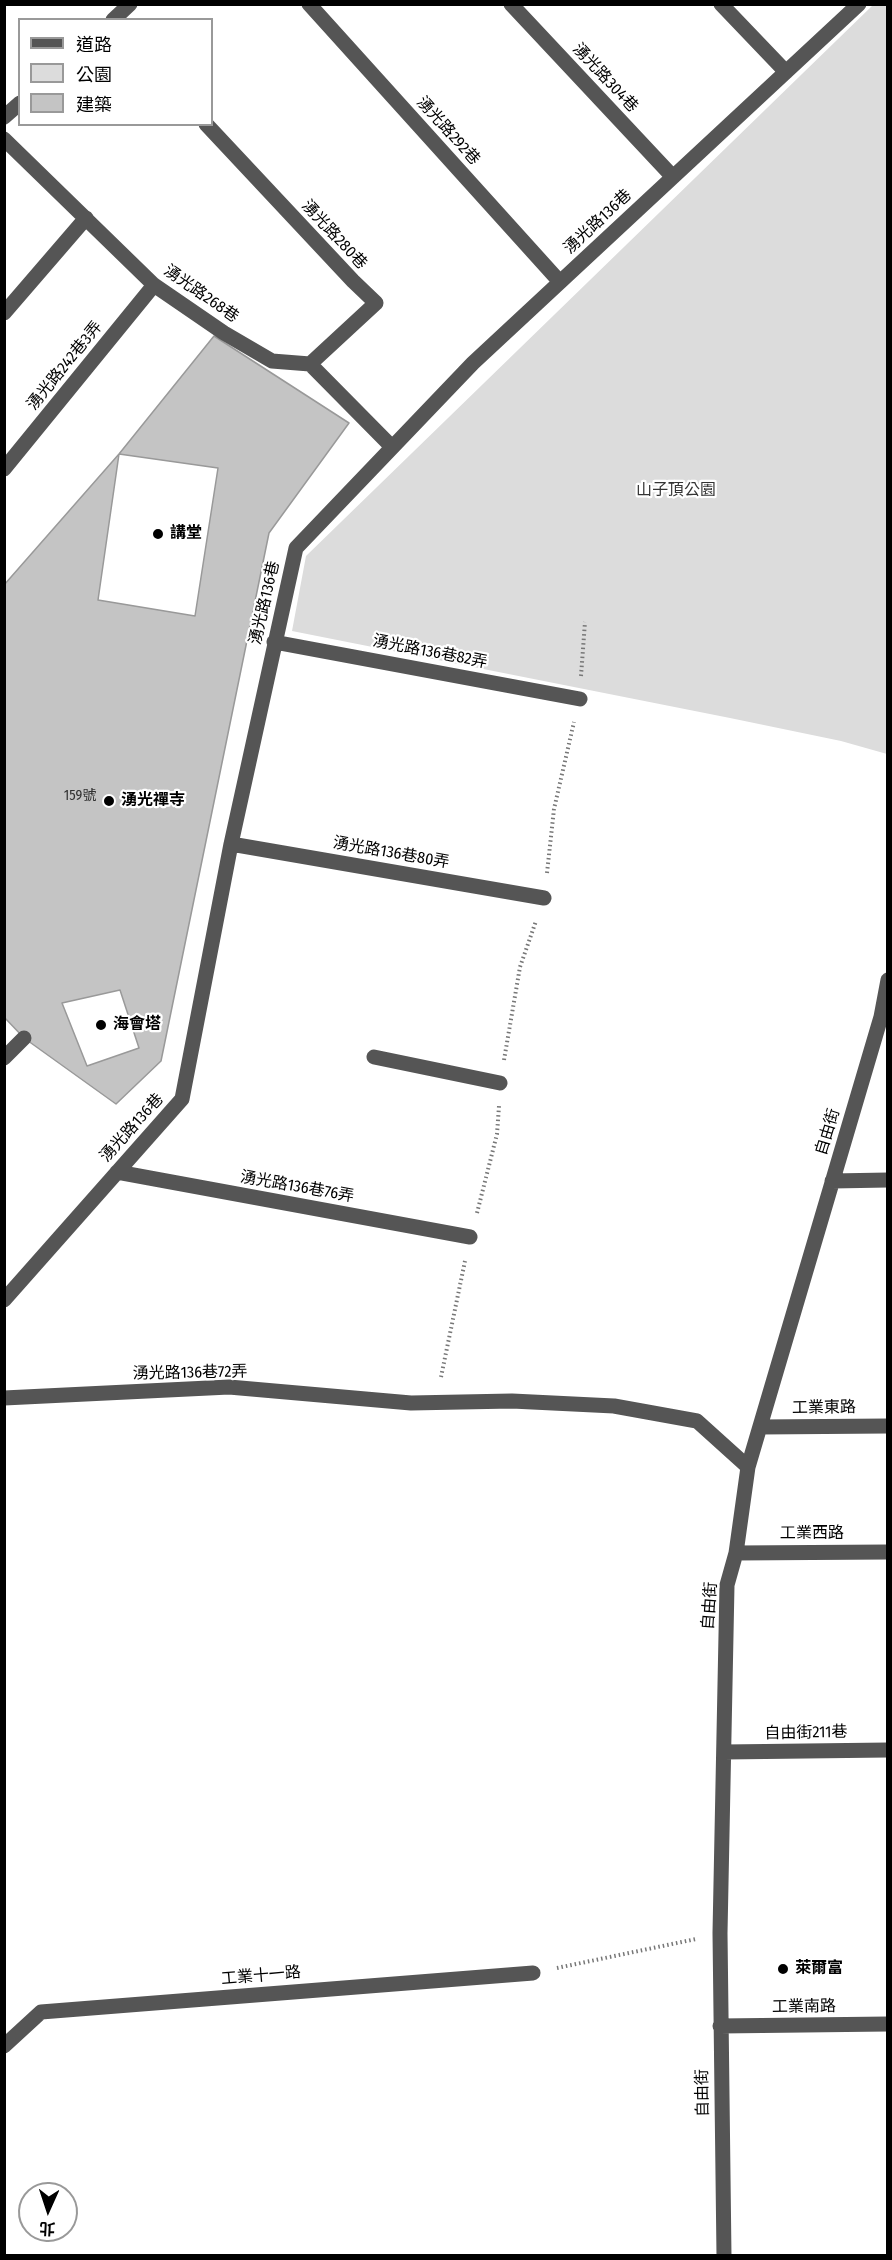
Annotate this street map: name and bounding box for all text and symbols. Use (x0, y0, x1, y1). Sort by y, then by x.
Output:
legend (18, 18, 213, 126)
text: 道路 (76, 34, 112, 56)
street label: 湧光路304巷 (568, 40, 642, 116)
text: 公園 (76, 64, 112, 86)
street label: 湧光路292巷 (412, 93, 484, 169)
text: 建築 (76, 94, 112, 116)
street label: 湧光路136巷 (560, 186, 636, 258)
street label: 湧光路280巷 (297, 196, 371, 274)
street label: 湧光路268巷 (160, 261, 242, 327)
street label: 湧光路242巷3弄 (23, 318, 107, 414)
park label: 山子頂公園 (636, 481, 716, 501)
place label: 講堂 (170, 524, 202, 544)
marker: 講堂 (151, 527, 165, 541)
street label: 湧光路136巷 (246, 559, 284, 647)
street label: 湧光路136巷82弄 (371, 631, 489, 673)
house number: 159號 (64, 788, 96, 804)
place label: 湧光禪寺 (121, 791, 185, 811)
marker: 湧光禪寺 (102, 794, 116, 808)
street label: 湧光路136巷80弄 (331, 833, 451, 873)
place label: 海會塔 (113, 1015, 161, 1035)
marker: 海會塔 (94, 1018, 108, 1032)
street label: 湧光路136巷 (96, 1090, 168, 1166)
street label: 自由街 (812, 1106, 844, 1158)
street label: 湧光路136巷76弄 (238, 1168, 356, 1206)
street label: 湧光路136巷72弄 (132, 1362, 248, 1384)
street label: 工業東路 (792, 1398, 856, 1418)
street label: 工業西路 (780, 1524, 844, 1544)
street label: 自由街 (699, 1581, 721, 1631)
street label: 自由街211巷 (764, 1723, 848, 1743)
place label: 萊爾富 (795, 1959, 843, 1979)
marker: 萊爾富 (776, 1962, 790, 1976)
street label: 工業十一路 (220, 1963, 302, 1989)
street label: 工業南路 (772, 1997, 836, 2017)
street label: 自由街 (693, 2069, 713, 2117)
north arrow (18, 2182, 78, 2242)
text: 北 (39, 2219, 56, 2238)

